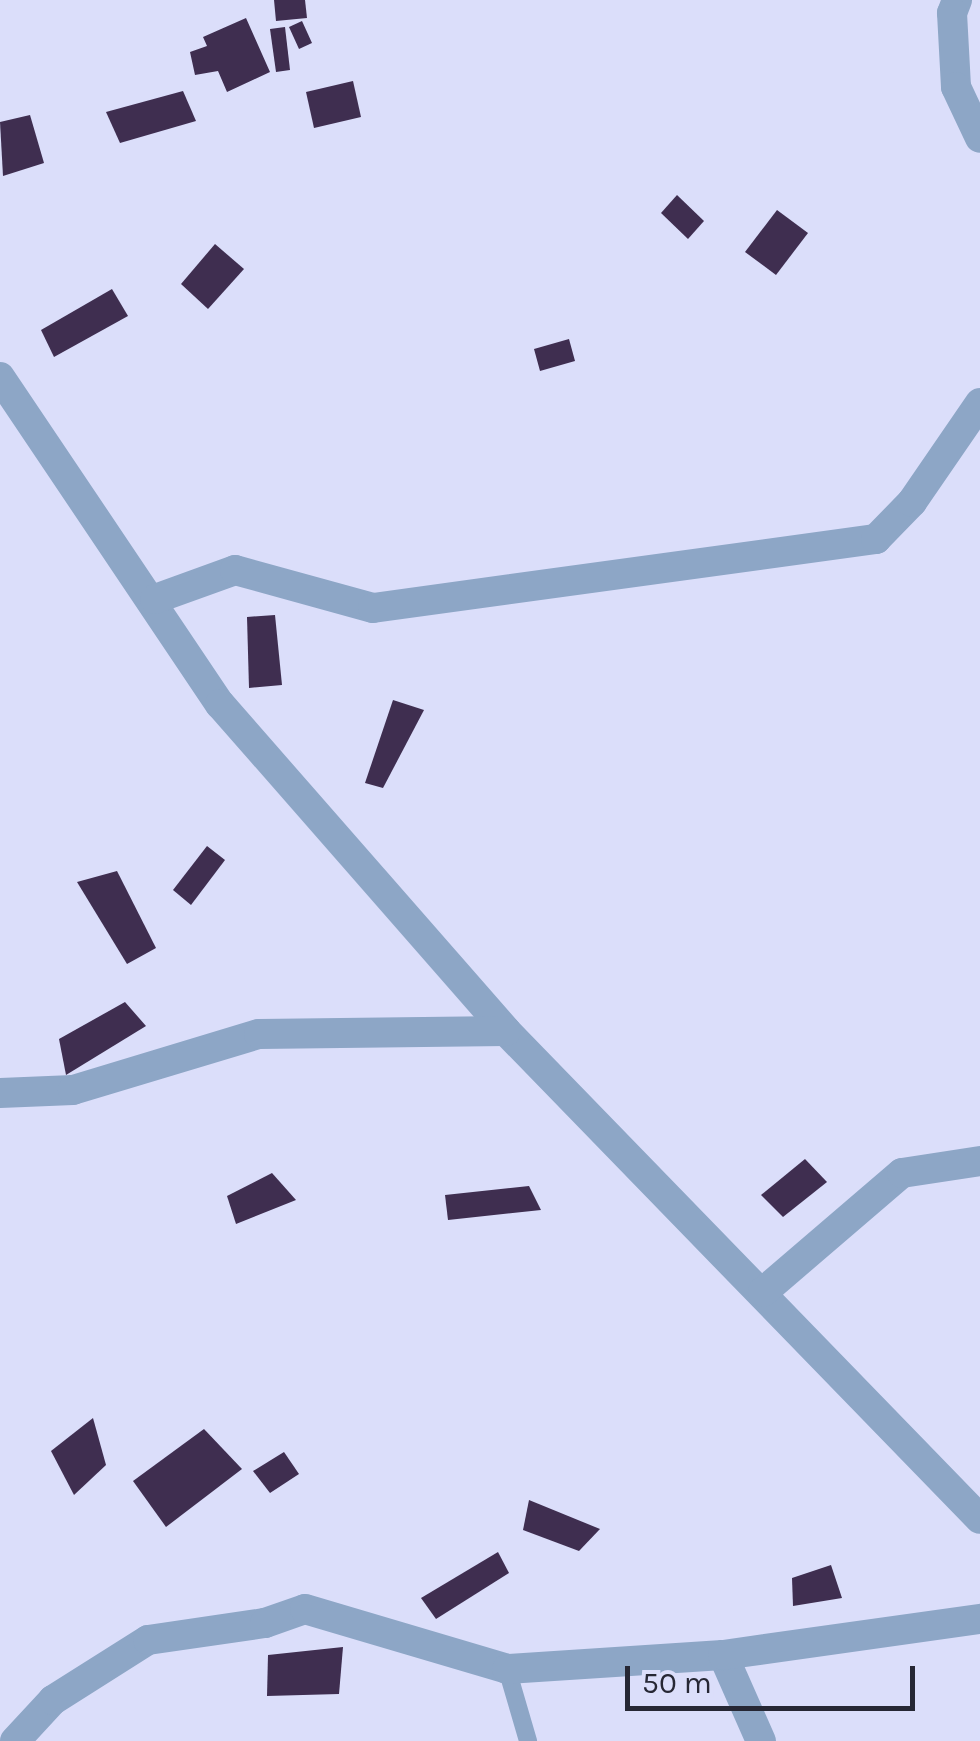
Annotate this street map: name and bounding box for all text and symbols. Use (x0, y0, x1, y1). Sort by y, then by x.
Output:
scale bar (630, 1646, 920, 1708)
text: 50 m (642, 1665, 712, 1701)

